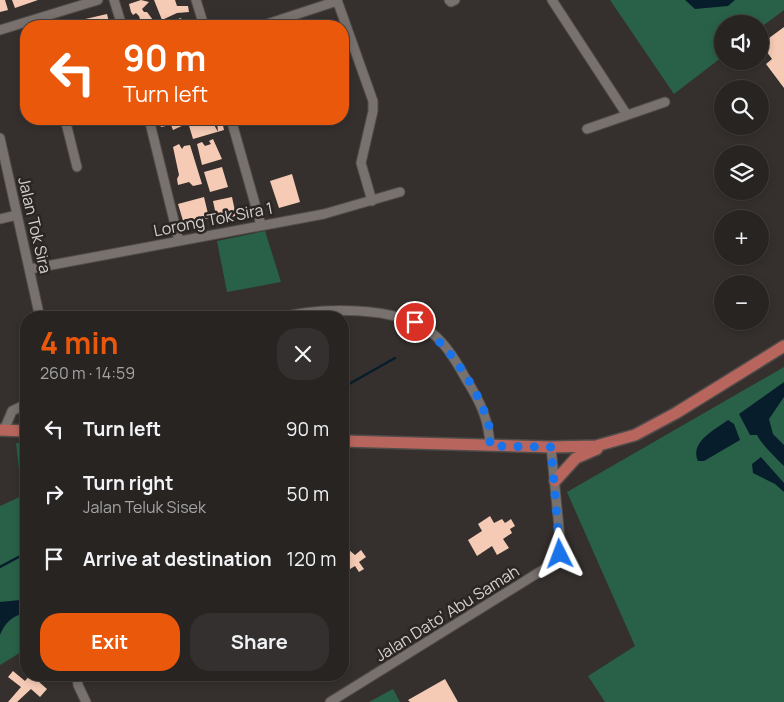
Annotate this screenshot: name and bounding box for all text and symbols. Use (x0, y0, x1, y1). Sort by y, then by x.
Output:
map controls (714, 15, 769, 330)
button: sound (714, 15, 769, 70)
text: 90 m (123, 34, 206, 82)
icon: left (40, 40, 105, 105)
text: Turn left (123, 79, 208, 109)
button: search (714, 80, 769, 135)
button: layers (714, 145, 769, 200)
street label: Jalan Tok Sira (13, 175, 57, 275)
street label: Lorong Tok Sira 1 (151, 197, 275, 241)
button: + (714, 210, 769, 265)
button: − (714, 275, 769, 330)
pin (394, 301, 436, 343)
icon: arrive (401, 308, 429, 336)
text: 4 min (40, 322, 118, 363)
button: close (277, 328, 329, 380)
text: 260 m · 14:59 (40, 362, 135, 384)
icon: left (40, 415, 68, 443)
text: Turn left (83, 416, 161, 442)
text: 90 m (286, 416, 329, 442)
text: Turn right (83, 470, 173, 496)
icon: right (40, 480, 68, 508)
text: 50 m (287, 481, 329, 507)
text: Jalan Teluk Sisek (83, 496, 206, 518)
position arrow (533, 527, 585, 579)
icon: arrive (40, 545, 68, 573)
text: Arrive at destination (83, 546, 272, 572)
text: 120 m (287, 546, 336, 572)
street label: Jalan Dato' Abu Samah (371, 560, 523, 666)
button: Exit (40, 613, 180, 671)
button: Share (190, 613, 329, 671)

